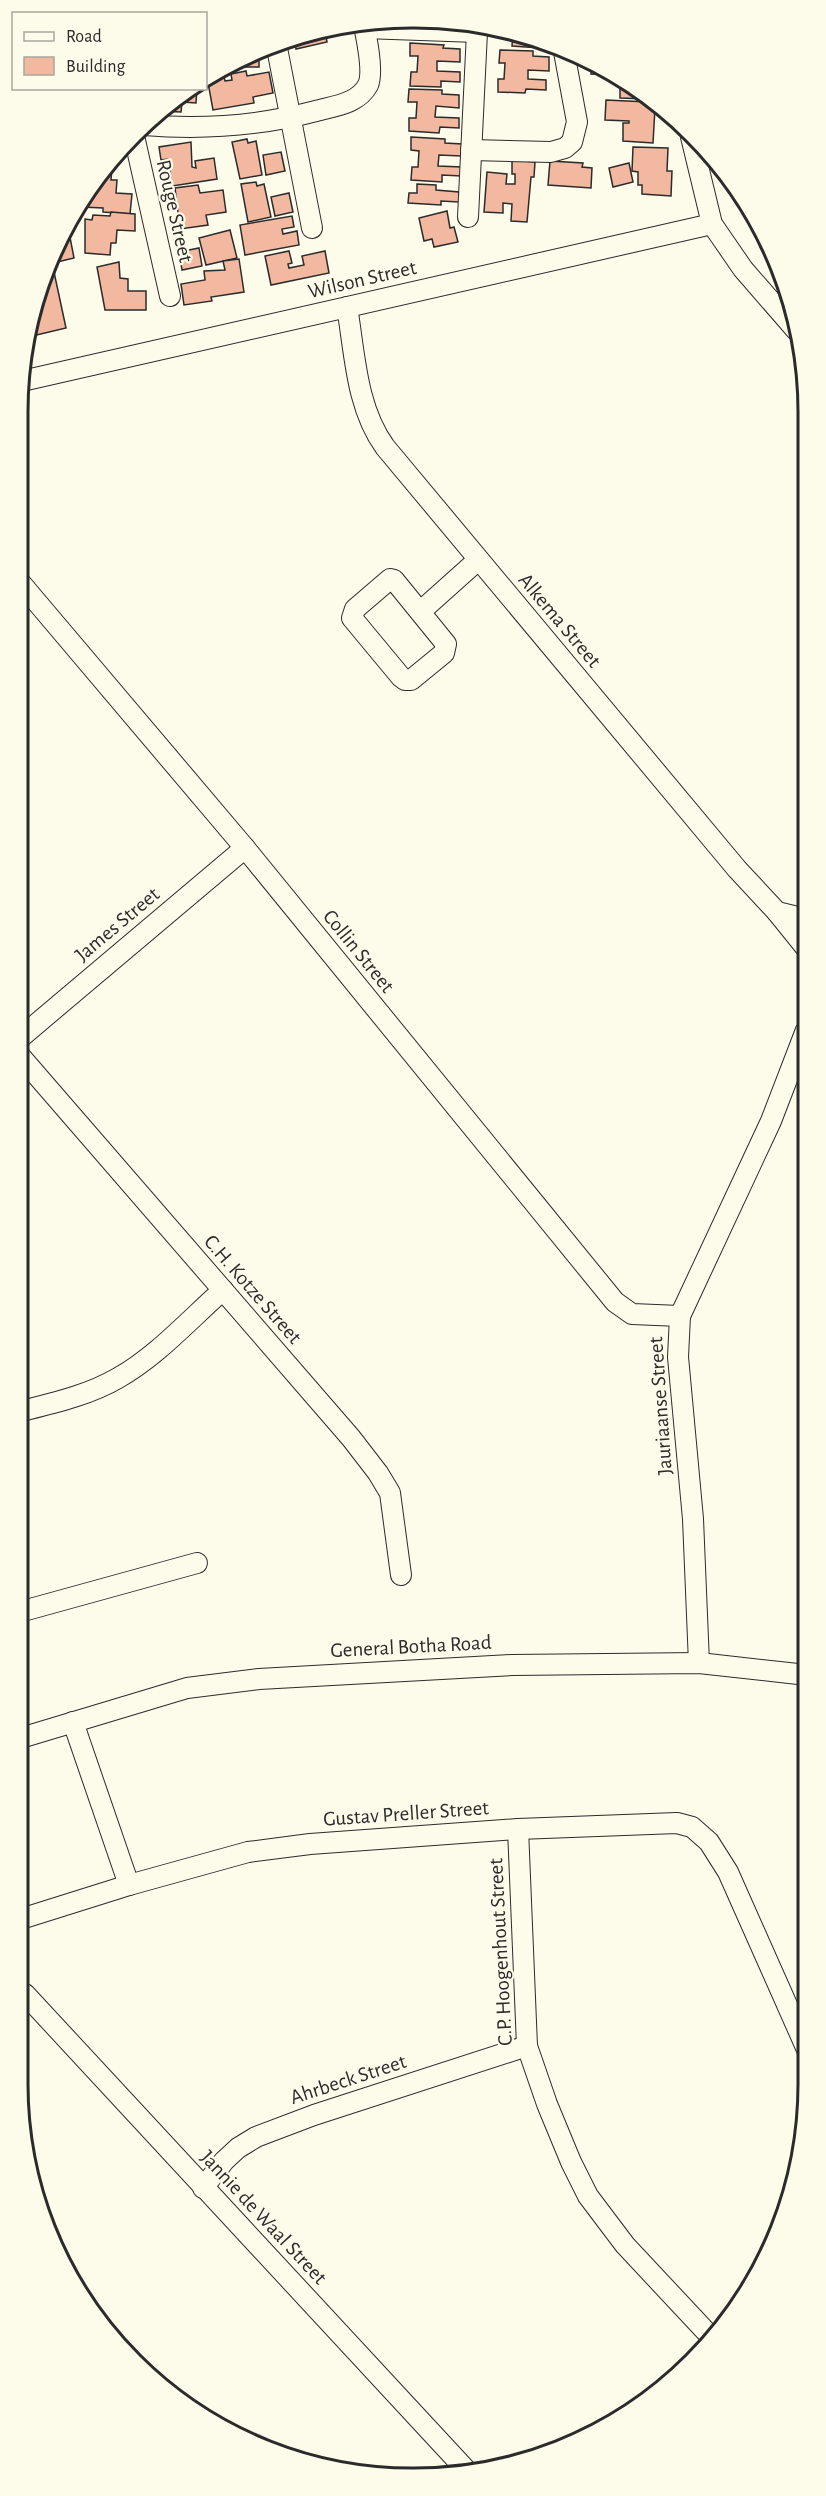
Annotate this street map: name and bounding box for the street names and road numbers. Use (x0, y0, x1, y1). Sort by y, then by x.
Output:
street label: Rouge Street (153, 158, 197, 265)
street label: Wilson Street (306, 257, 419, 302)
street label: Alkema Street (514, 569, 605, 672)
street label: James Street (71, 883, 164, 965)
street label: Collin Street (319, 906, 398, 997)
street label: C.H. Kotze Street (200, 1231, 306, 1348)
street label: Jauriaanse Street (645, 1336, 676, 1476)
street label: General Botha Road (330, 1632, 492, 1661)
street label: Gustav Preller Street (323, 1797, 490, 1830)
street label: C.P. Hoogenhout Street (485, 1857, 516, 2046)
street label: Ahrbeck Street (288, 2051, 409, 2108)
street label: Jannie de Waal Street (196, 2146, 331, 2288)

